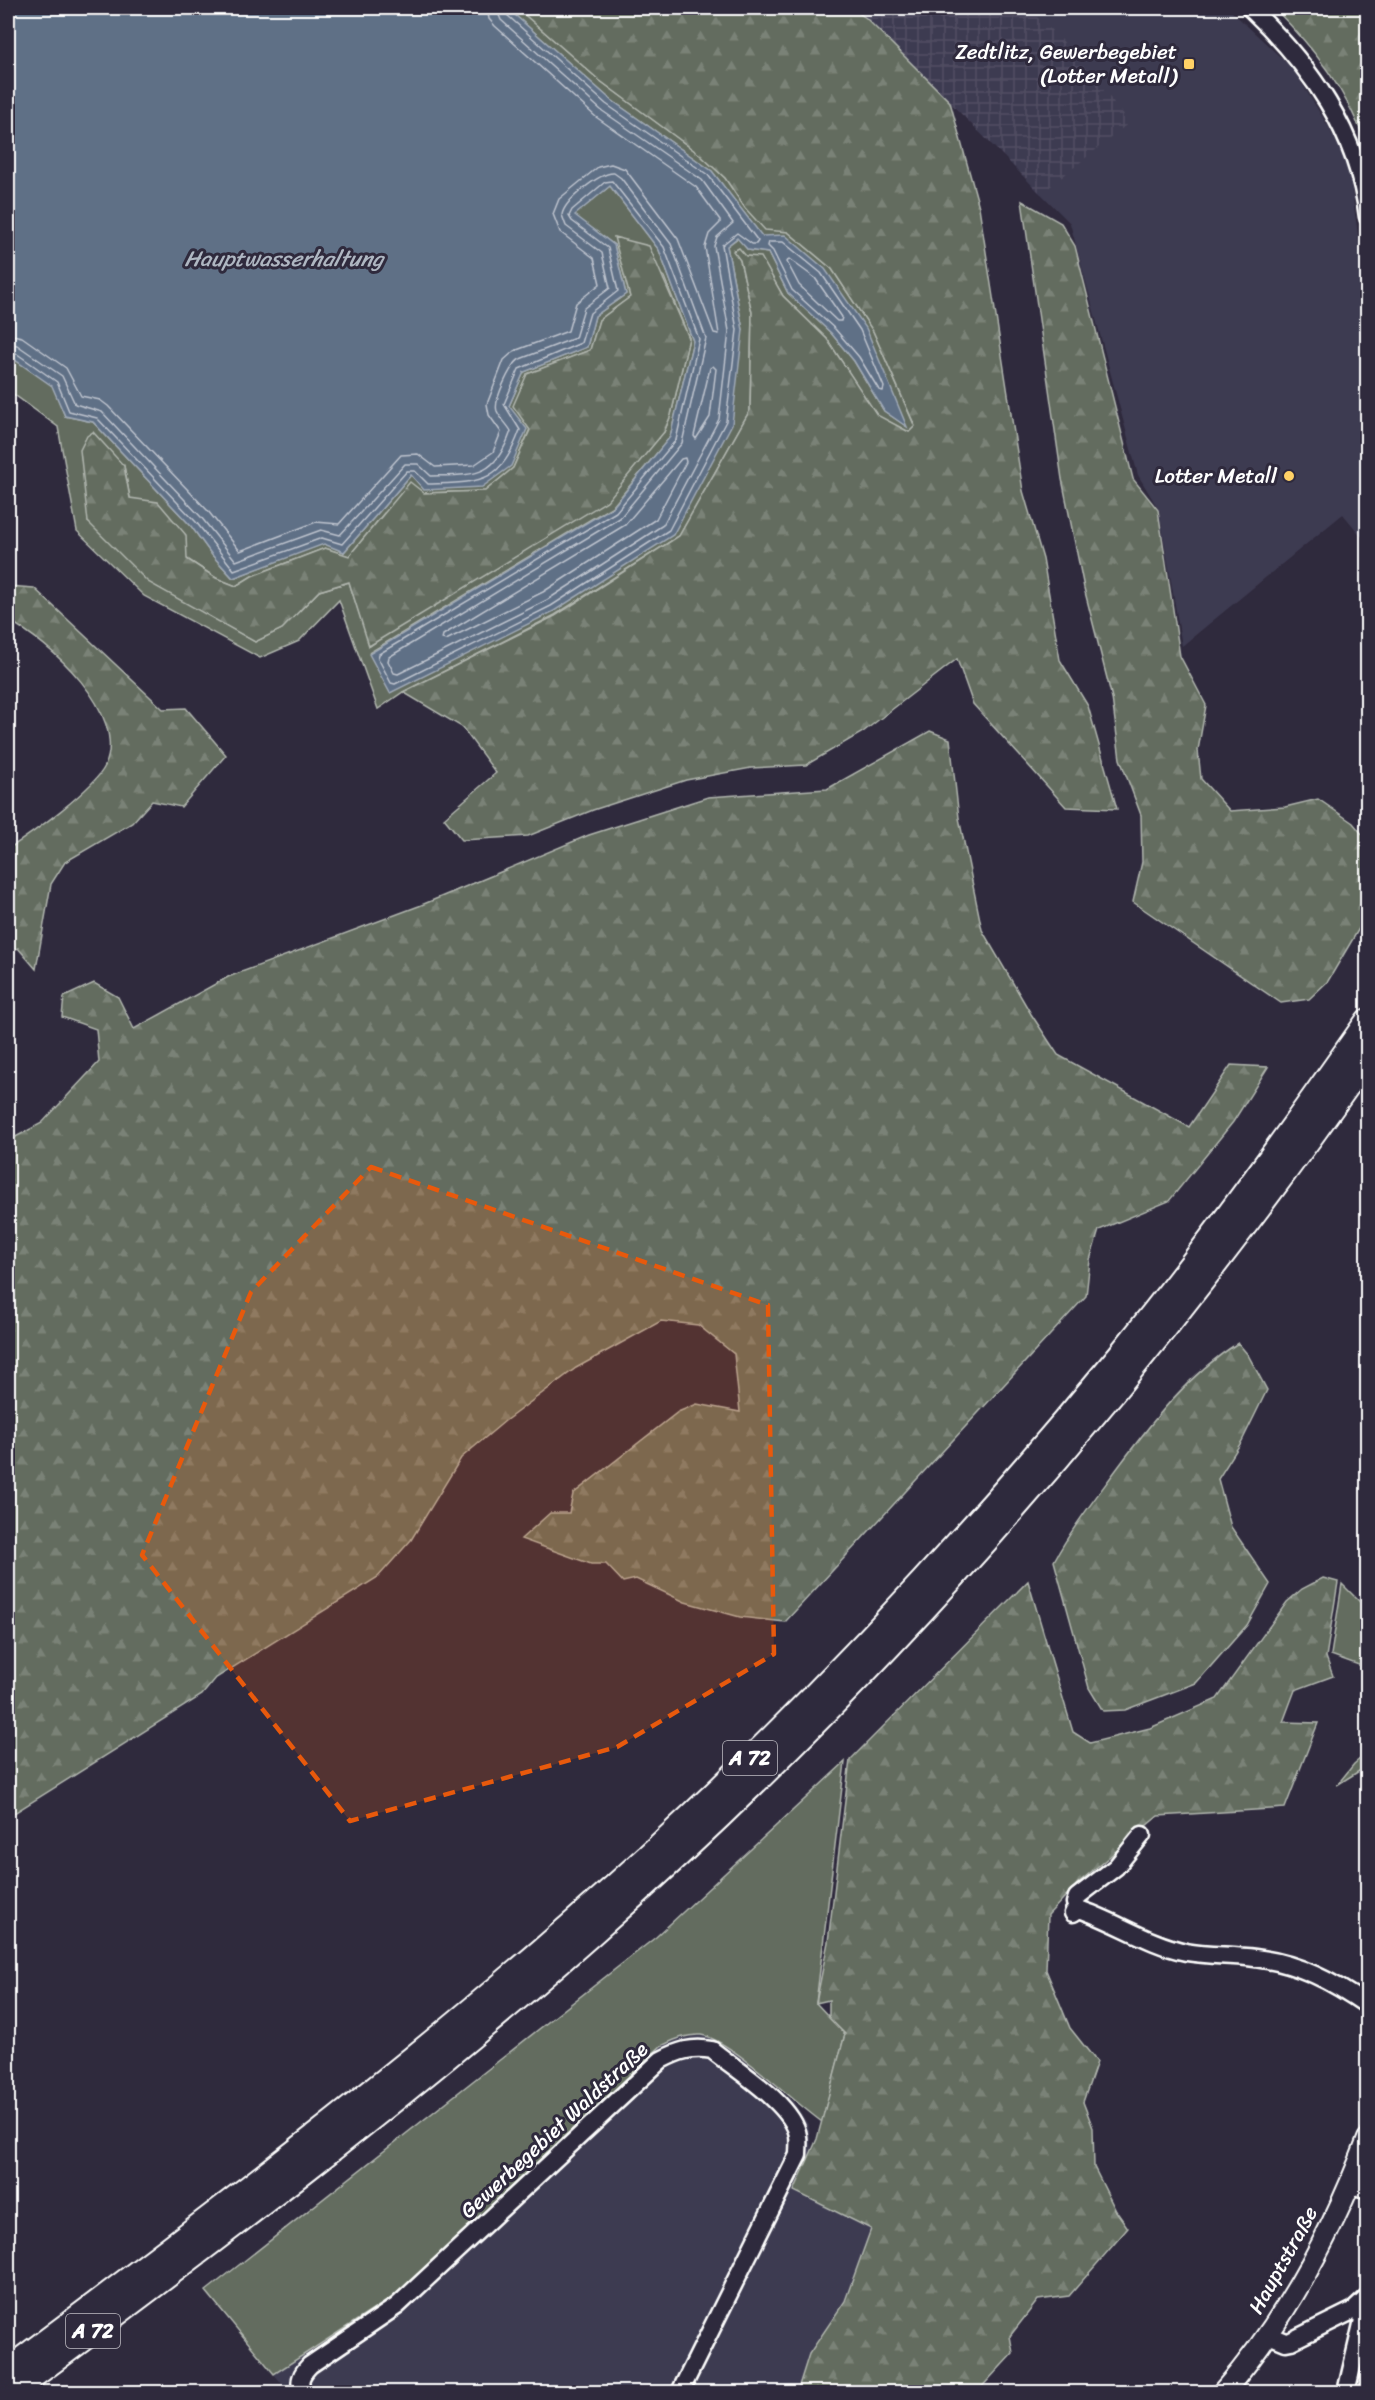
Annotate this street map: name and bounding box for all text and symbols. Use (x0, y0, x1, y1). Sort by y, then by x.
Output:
place label: Zedtlitz, Gewerbegebiet (Lotter Metall) (955, 33, 1179, 95)
marker: Zedtlitz, Gewerbegebiet (Lotter Metall) (1182, 57, 1196, 71)
water label: Hauptwasserhaltung (185, 239, 385, 278)
place label: Lotter Metall (1155, 457, 1278, 495)
marker: Lotter Metall (1282, 469, 1296, 483)
road number: A 72 (723, 1741, 777, 1775)
street label: Gewerbegebiet Waldstraße (451, 2032, 657, 2228)
street label: Hauptstraße (1237, 2199, 1329, 2321)
road number: A 72 (66, 2314, 120, 2348)

